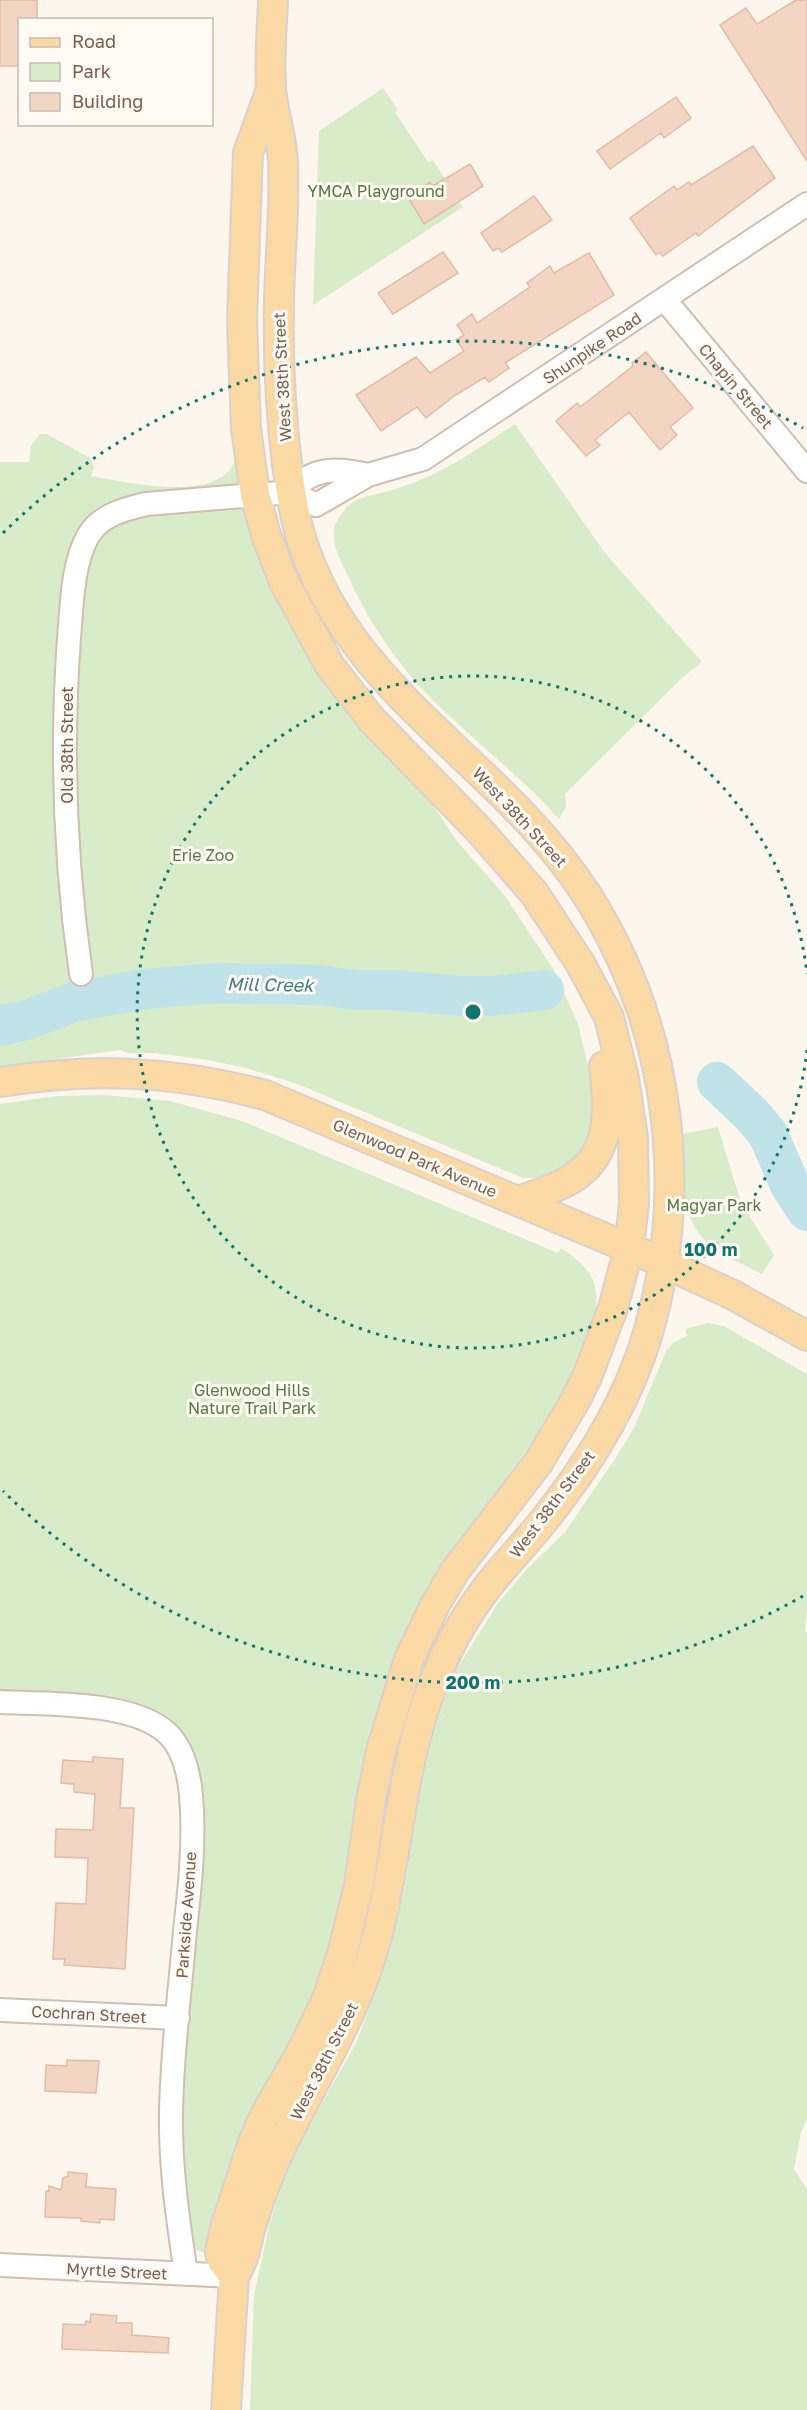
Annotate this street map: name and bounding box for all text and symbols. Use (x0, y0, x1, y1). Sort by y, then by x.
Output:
legend (18, 18, 213, 126)
text: Road (72, 30, 116, 52)
text: Park (72, 60, 111, 82)
text: Building (72, 90, 143, 112)
park label: YMCA Playground (307, 181, 445, 201)
street label: Shunpike Road (539, 308, 645, 388)
street label: West 38th Street (269, 312, 295, 442)
street label: Chapin Street (695, 339, 777, 433)
street label: Old 38th Street (57, 686, 77, 804)
street label: West 38th Street (468, 763, 572, 871)
park label: Erie Zoo (172, 845, 234, 865)
water label: Mill Creek (227, 972, 315, 996)
centre of rings (463, 1002, 483, 1022)
street label: Glenwood Park Avenue (330, 1114, 500, 1202)
park label: Magyar Park (666, 1195, 762, 1215)
text: 100 m (685, 1238, 737, 1260)
park label: Glenwood Hills Nature Trail Park (188, 1380, 316, 1418)
street label: West 38th Street (505, 1446, 599, 1562)
text: 200 m (446, 1671, 500, 1693)
street label: Parkside Avenue (172, 1851, 200, 1979)
street label: West 38th Street (286, 1999, 362, 2123)
street label: Cochran Street (31, 2001, 147, 2027)
street label: Myrtle Street (66, 2258, 168, 2284)

